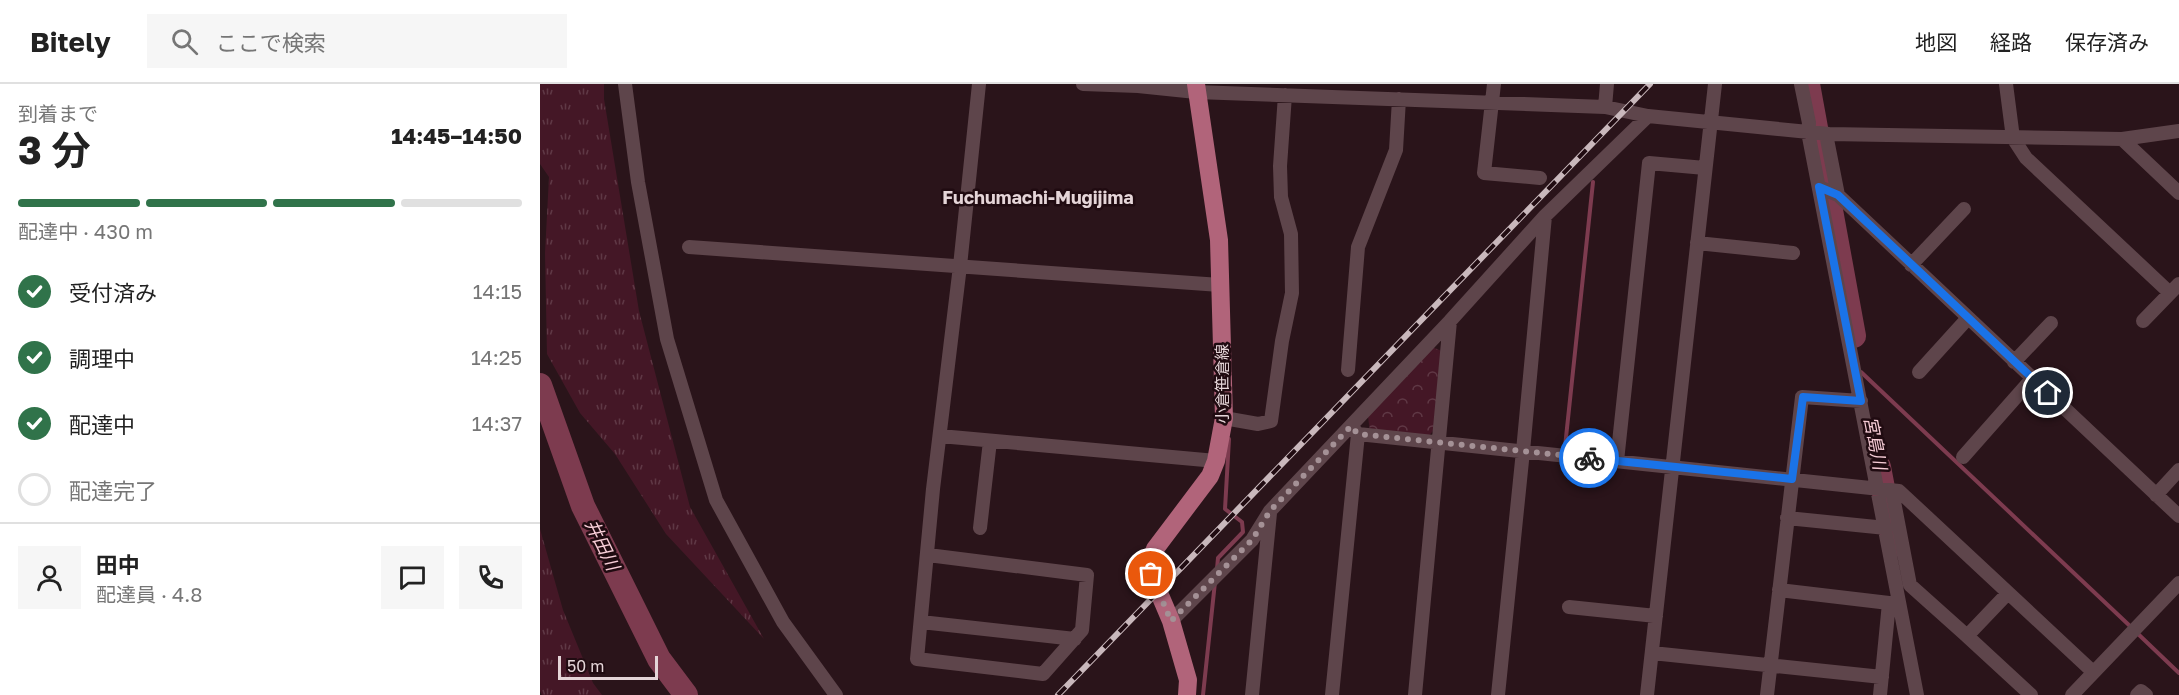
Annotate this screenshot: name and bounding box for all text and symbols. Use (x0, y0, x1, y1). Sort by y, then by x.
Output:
search box (147, 14, 567, 68)
text: Bitely (30, 25, 111, 58)
icon: search (168, 25, 201, 58)
text: ここで検索 (216, 29, 326, 56)
text: 地図 (1915, 29, 1957, 55)
text: 経路 (1990, 29, 2032, 55)
text: 保存済み (2065, 29, 2149, 55)
text: 到着まで (18, 101, 98, 125)
text: 14:45–14:50 (391, 122, 522, 149)
text: 3 分 (18, 126, 91, 173)
district label: Fuchumachi-Mugijima (942, 186, 1134, 208)
text: 配達中 · 430 m (18, 219, 153, 243)
icon: check (18, 275, 51, 308)
text: 受付済み (69, 279, 157, 306)
text: 14:15 (473, 279, 522, 303)
icon: check (18, 341, 51, 374)
street label: 小倉笹倉線 (1212, 344, 1232, 424)
text: 調理中 (69, 345, 135, 372)
text: 14:25 (471, 345, 522, 369)
pin (2022, 367, 2073, 418)
icon: home (2031, 376, 2064, 409)
icon: check (18, 407, 51, 440)
text: 配達中 (69, 411, 135, 438)
text: 14:37 (472, 411, 522, 435)
water label: 宮島川 (1860, 414, 1892, 473)
courier (1559, 428, 1619, 488)
icon: bike (1573, 442, 1606, 475)
text: 配達完了 (69, 477, 157, 504)
water label: 井田川 (581, 515, 625, 575)
button: person (18, 546, 81, 609)
button: chat (381, 546, 444, 609)
button: phone (459, 546, 522, 609)
pin (1125, 548, 1176, 599)
text: 田中 (96, 551, 140, 578)
icon: bag (1134, 557, 1167, 590)
text: 配達員 · 4.8 (96, 582, 202, 606)
scale bar (558, 653, 658, 680)
text: 50 m (567, 656, 604, 676)

